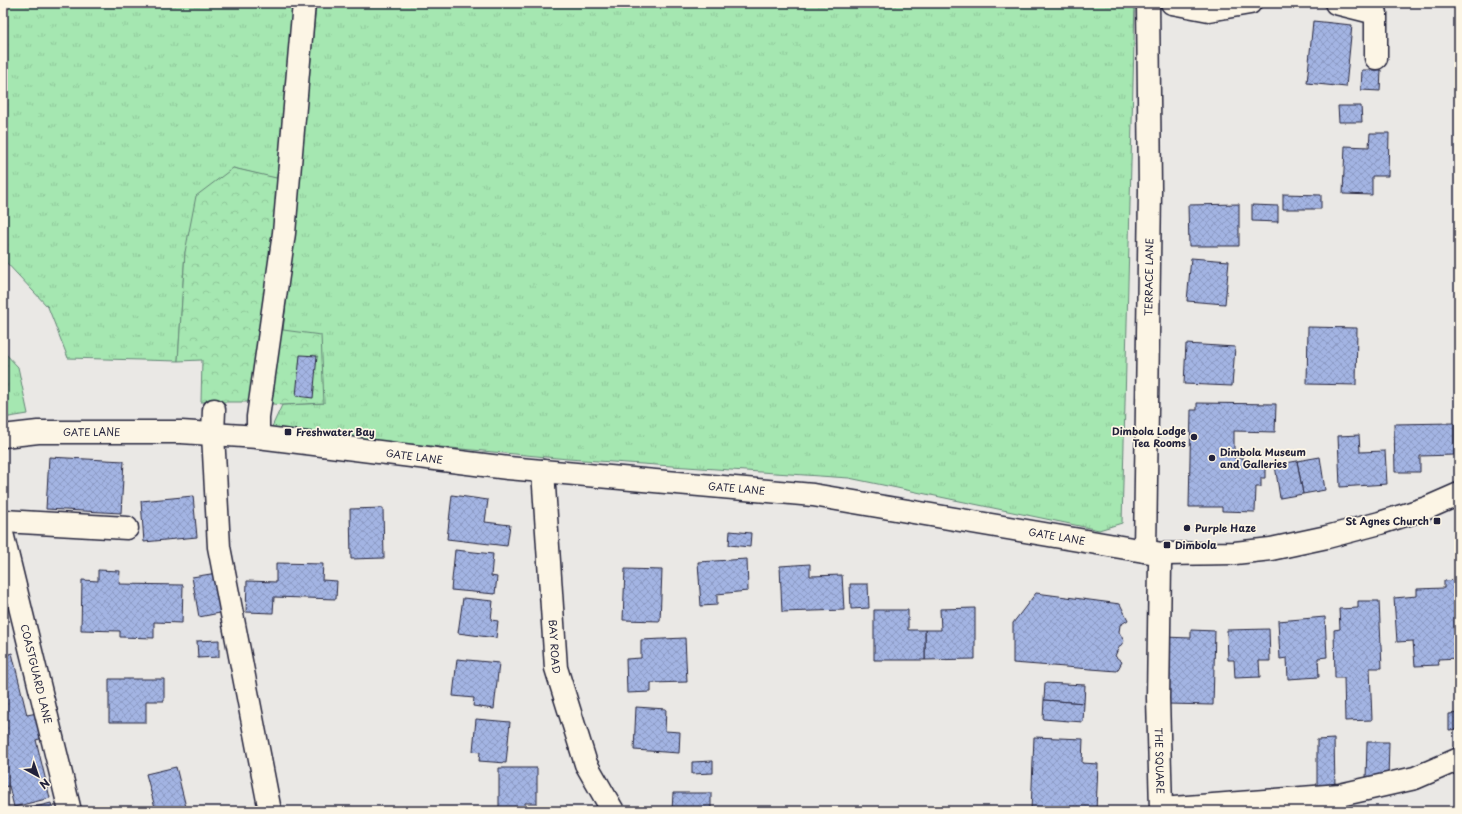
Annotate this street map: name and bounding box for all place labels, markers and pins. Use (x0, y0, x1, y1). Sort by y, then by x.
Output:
place label: Dimbola Lodge Tea Rooms (1112, 423, 1187, 450)
place label: Freshwater Bay (296, 424, 375, 440)
marker: Freshwater Bay (283, 427, 293, 437)
marker: Dimbola Lodge Tea Rooms (1189, 432, 1199, 442)
place label: Dimbola Museum and Galleries (1220, 444, 1306, 471)
marker: Dimbola Museum and Galleries (1207, 453, 1217, 463)
place label: St Agnes Church (1346, 513, 1429, 528)
marker: St Agnes Church (1432, 516, 1442, 526)
place label: Purple Haze (1195, 520, 1257, 535)
marker: Purple Haze (1182, 523, 1192, 533)
place label: Dimbola (1175, 537, 1217, 552)
marker: Dimbola (1162, 540, 1172, 550)

